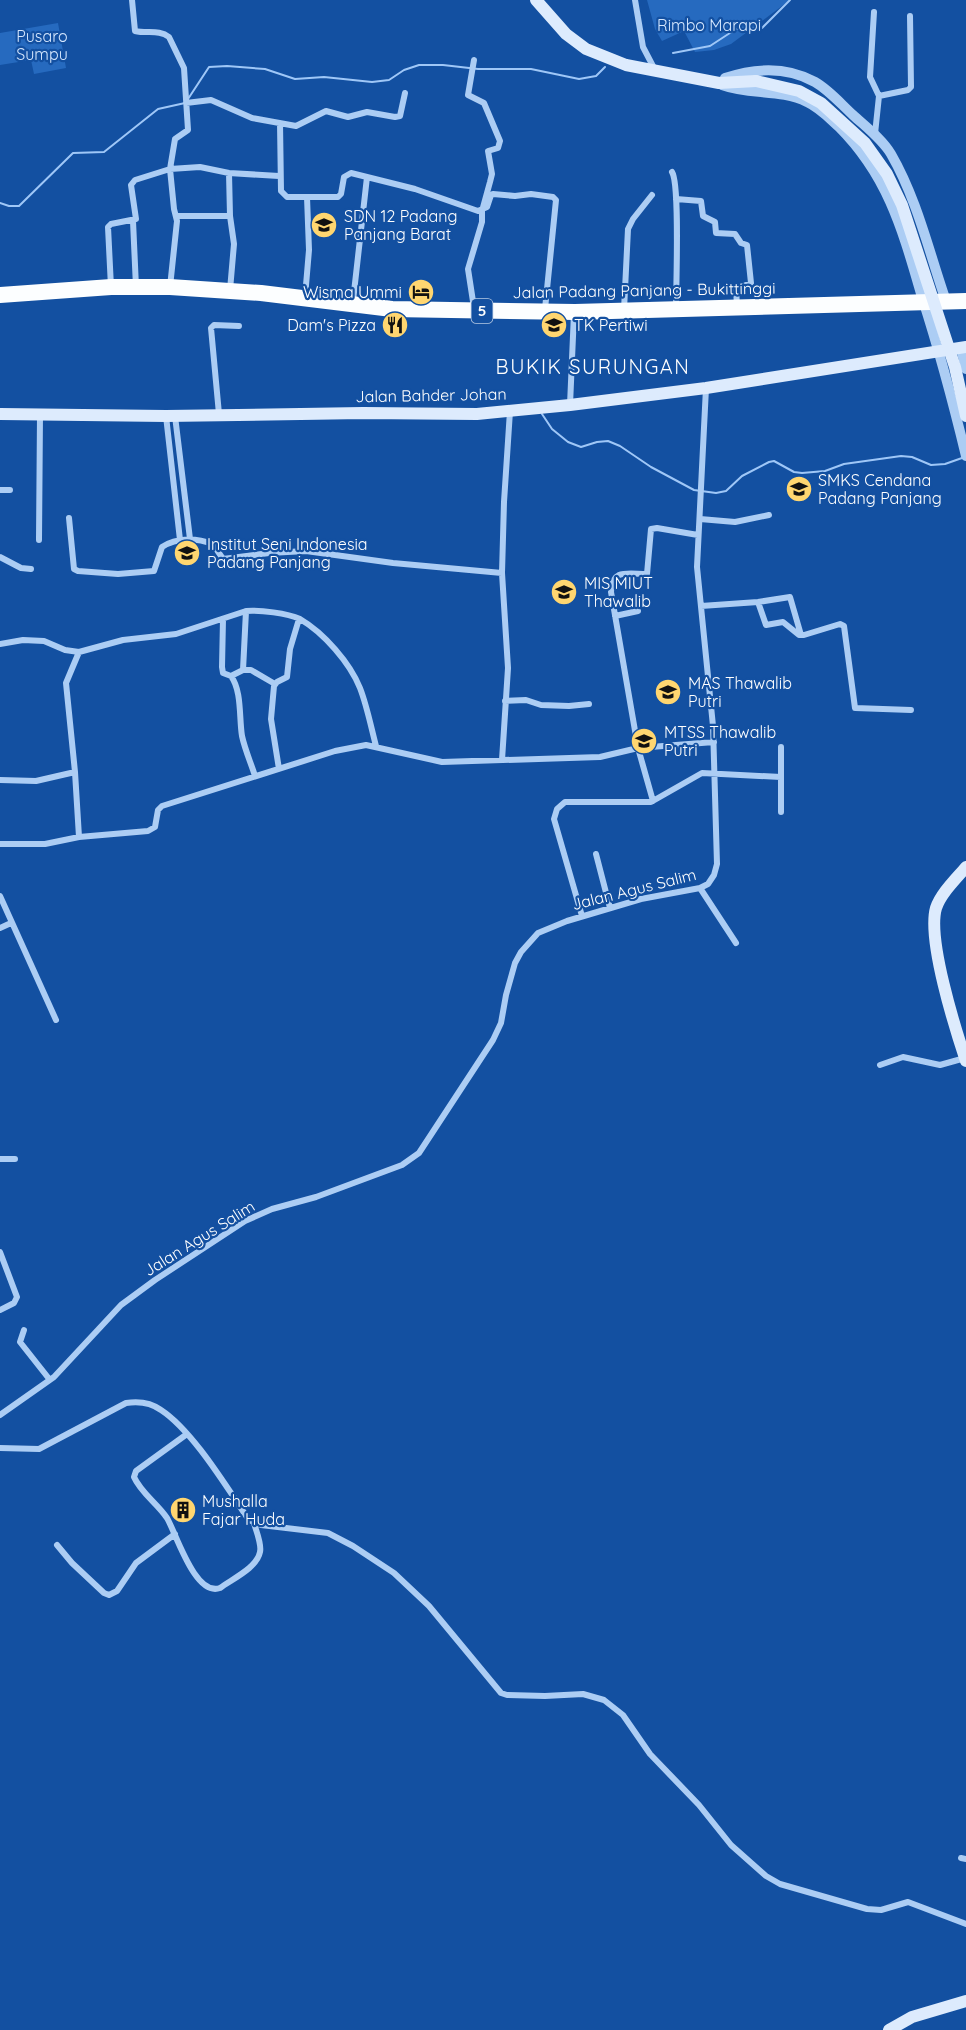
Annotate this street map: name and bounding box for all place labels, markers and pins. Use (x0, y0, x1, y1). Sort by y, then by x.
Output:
place label: SDN 12 Padang Panjang Barat (344, 206, 457, 244)
school or university icon: SDN 12 Padang Panjang Barat (309, 210, 339, 240)
hotel icon: Wisma Ummi (406, 277, 436, 307)
place label: Wisma Ummi (303, 282, 402, 302)
restaurant icon: Dam's Pizza (380, 310, 410, 340)
school or university icon: TK Pertiwi (539, 310, 569, 340)
place label: Dam's Pizza (287, 315, 376, 335)
place label: TK Pertiwi (574, 315, 648, 335)
place label: SMKS Cendana Padang Panjang (818, 470, 942, 508)
school or university icon: SMKS Cendana Padang Panjang (784, 474, 814, 504)
place label: Institut Seni Indonesia Padang Panjang (207, 534, 368, 572)
school or university icon: Institut Seni Indonesia Padang Panjang (172, 538, 202, 568)
place label: MIS MIUT Thawalib (584, 573, 653, 611)
school or university icon: MIS MIUT Thawalib (549, 577, 579, 607)
place label: MAS Thawalib Putri (688, 673, 792, 711)
school or university icon: MAS Thawalib Putri (653, 677, 683, 707)
place label: MTSS Thawalib Putri (664, 722, 776, 760)
school or university icon: MTSS Thawalib Putri (629, 726, 659, 756)
place label: Mushalla Fajar Huda (202, 1491, 285, 1529)
building icon: Mushalla Fajar Huda (168, 1495, 198, 1525)

